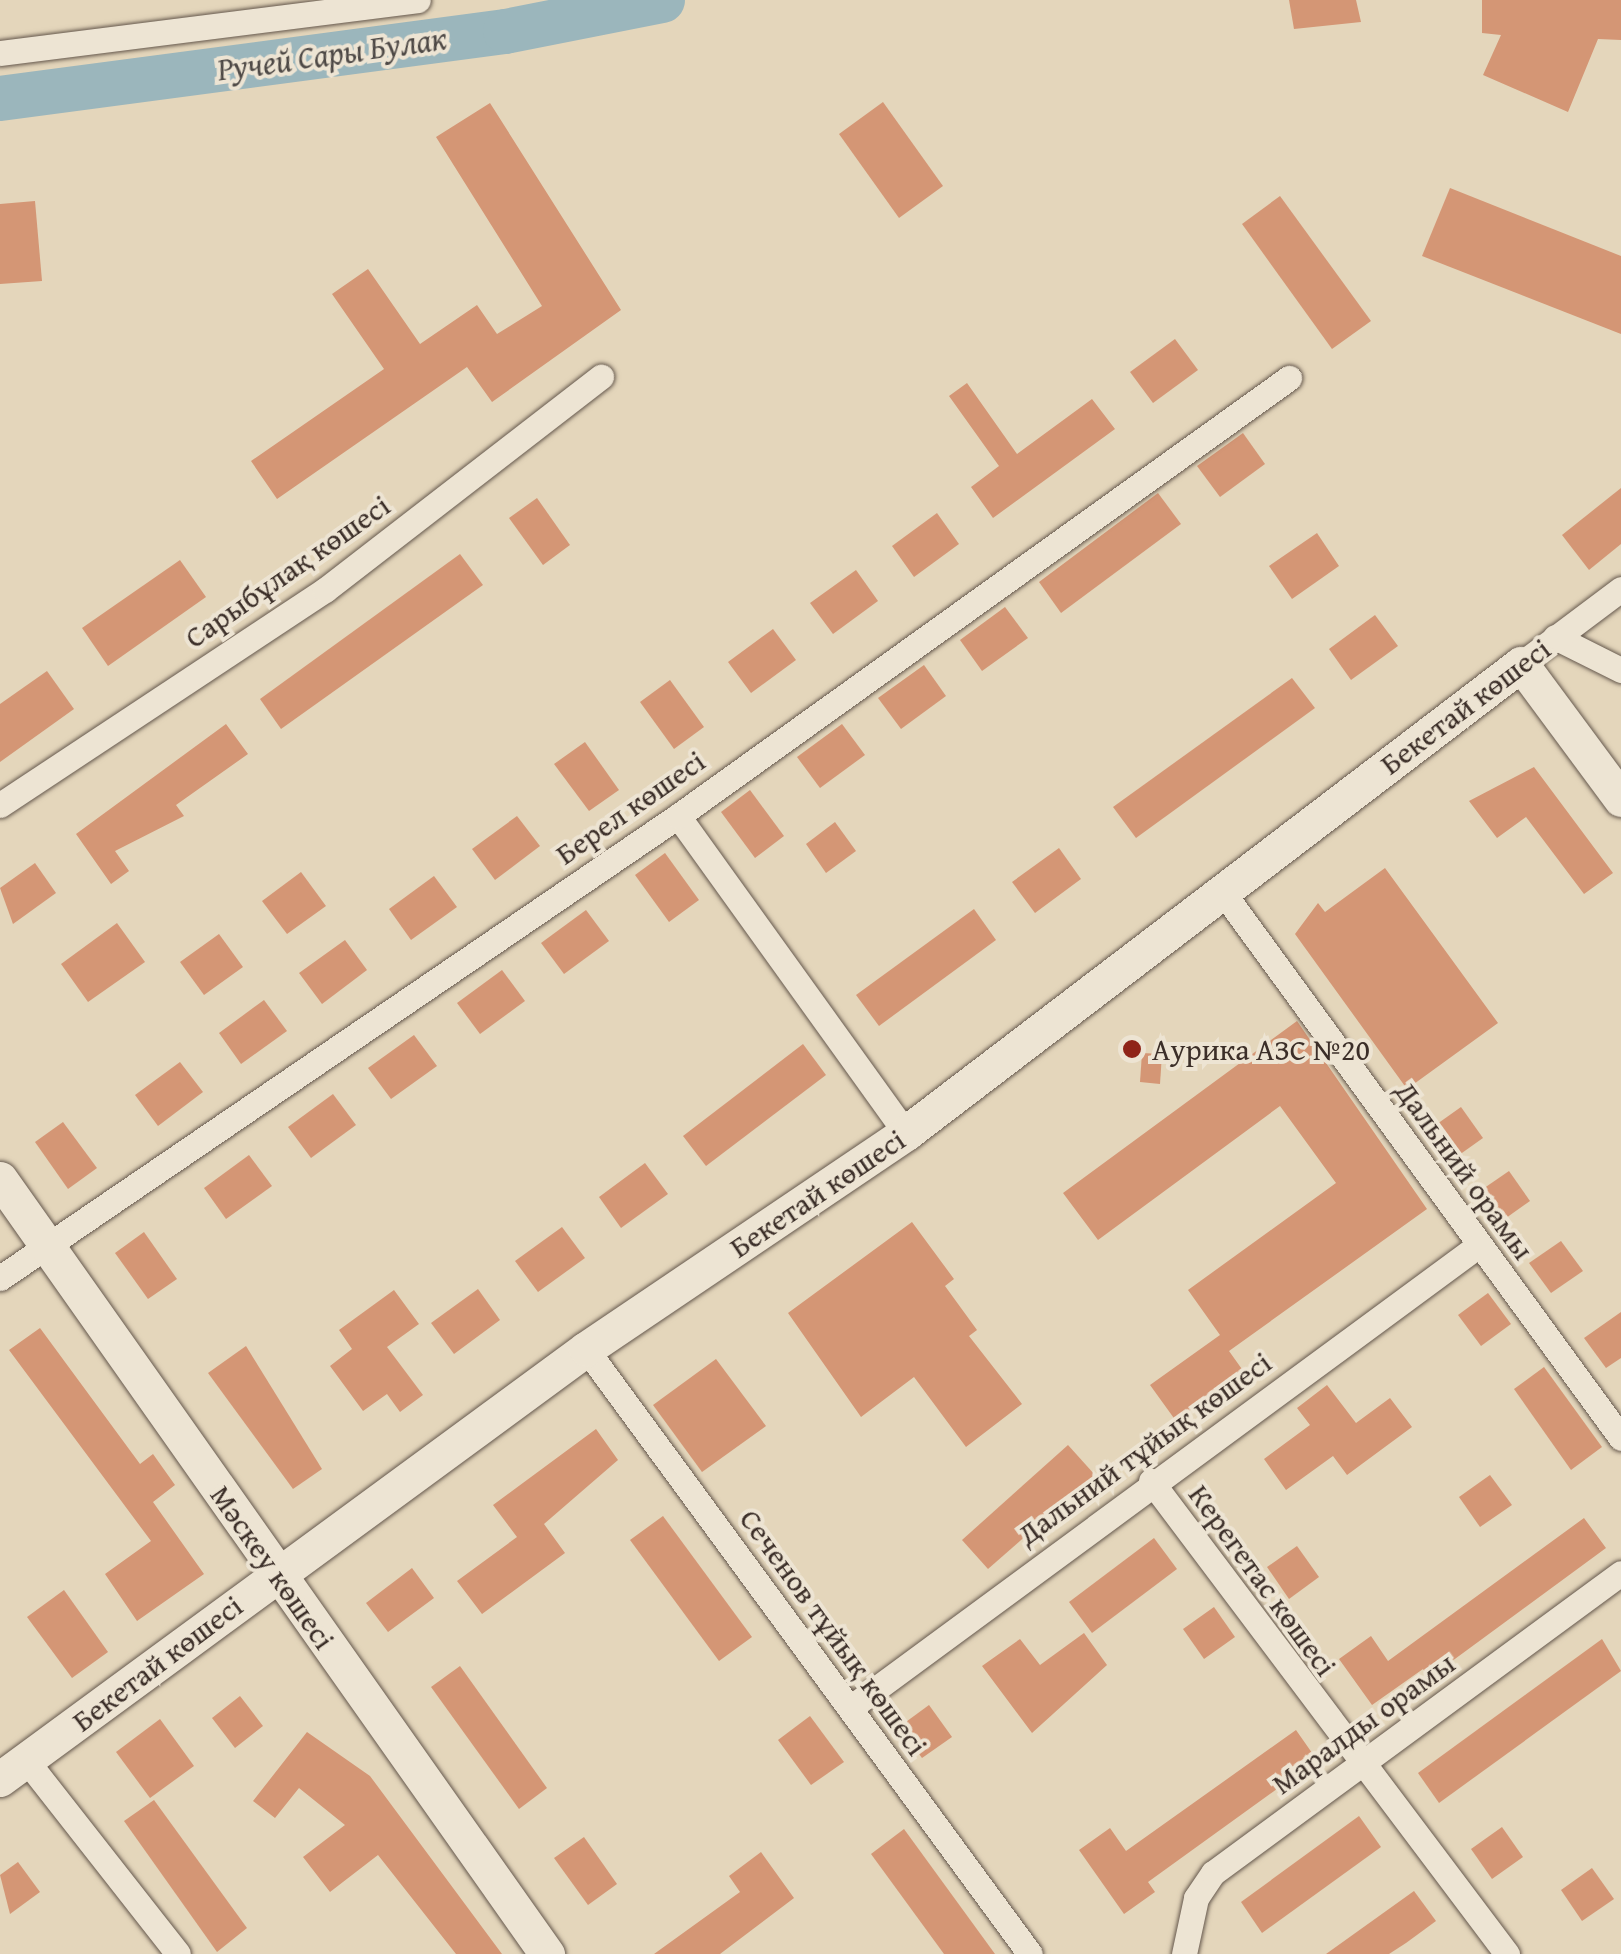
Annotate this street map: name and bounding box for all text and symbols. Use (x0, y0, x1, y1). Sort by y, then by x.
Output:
water label: Ручей Сары Булак (215, 19, 449, 89)
street label: Сарыбұлақ көшесі (178, 487, 396, 655)
street label: Бекетай көшесі (1373, 630, 1557, 782)
street label: Берел көшесі (548, 742, 712, 872)
place label: Аурика АЗС №20 (1152, 1031, 1370, 1067)
marker: Аурика АЗС №20 (1121, 1038, 1143, 1060)
street label: Дальний орамы (1388, 1074, 1542, 1266)
street label: Бекетай көшесі (723, 1121, 911, 1265)
street label: Дальний тұйық көшесі (1010, 1344, 1278, 1552)
street label: Керегетас көшесі (1182, 1477, 1344, 1683)
street label: Мәскеу көшесі (203, 1478, 343, 1656)
street label: Сеченов тұйық көшесі (733, 1502, 935, 1762)
street label: Бекетай көшесі (65, 1587, 249, 1739)
street label: Маралды орамы (1265, 1645, 1461, 1801)

